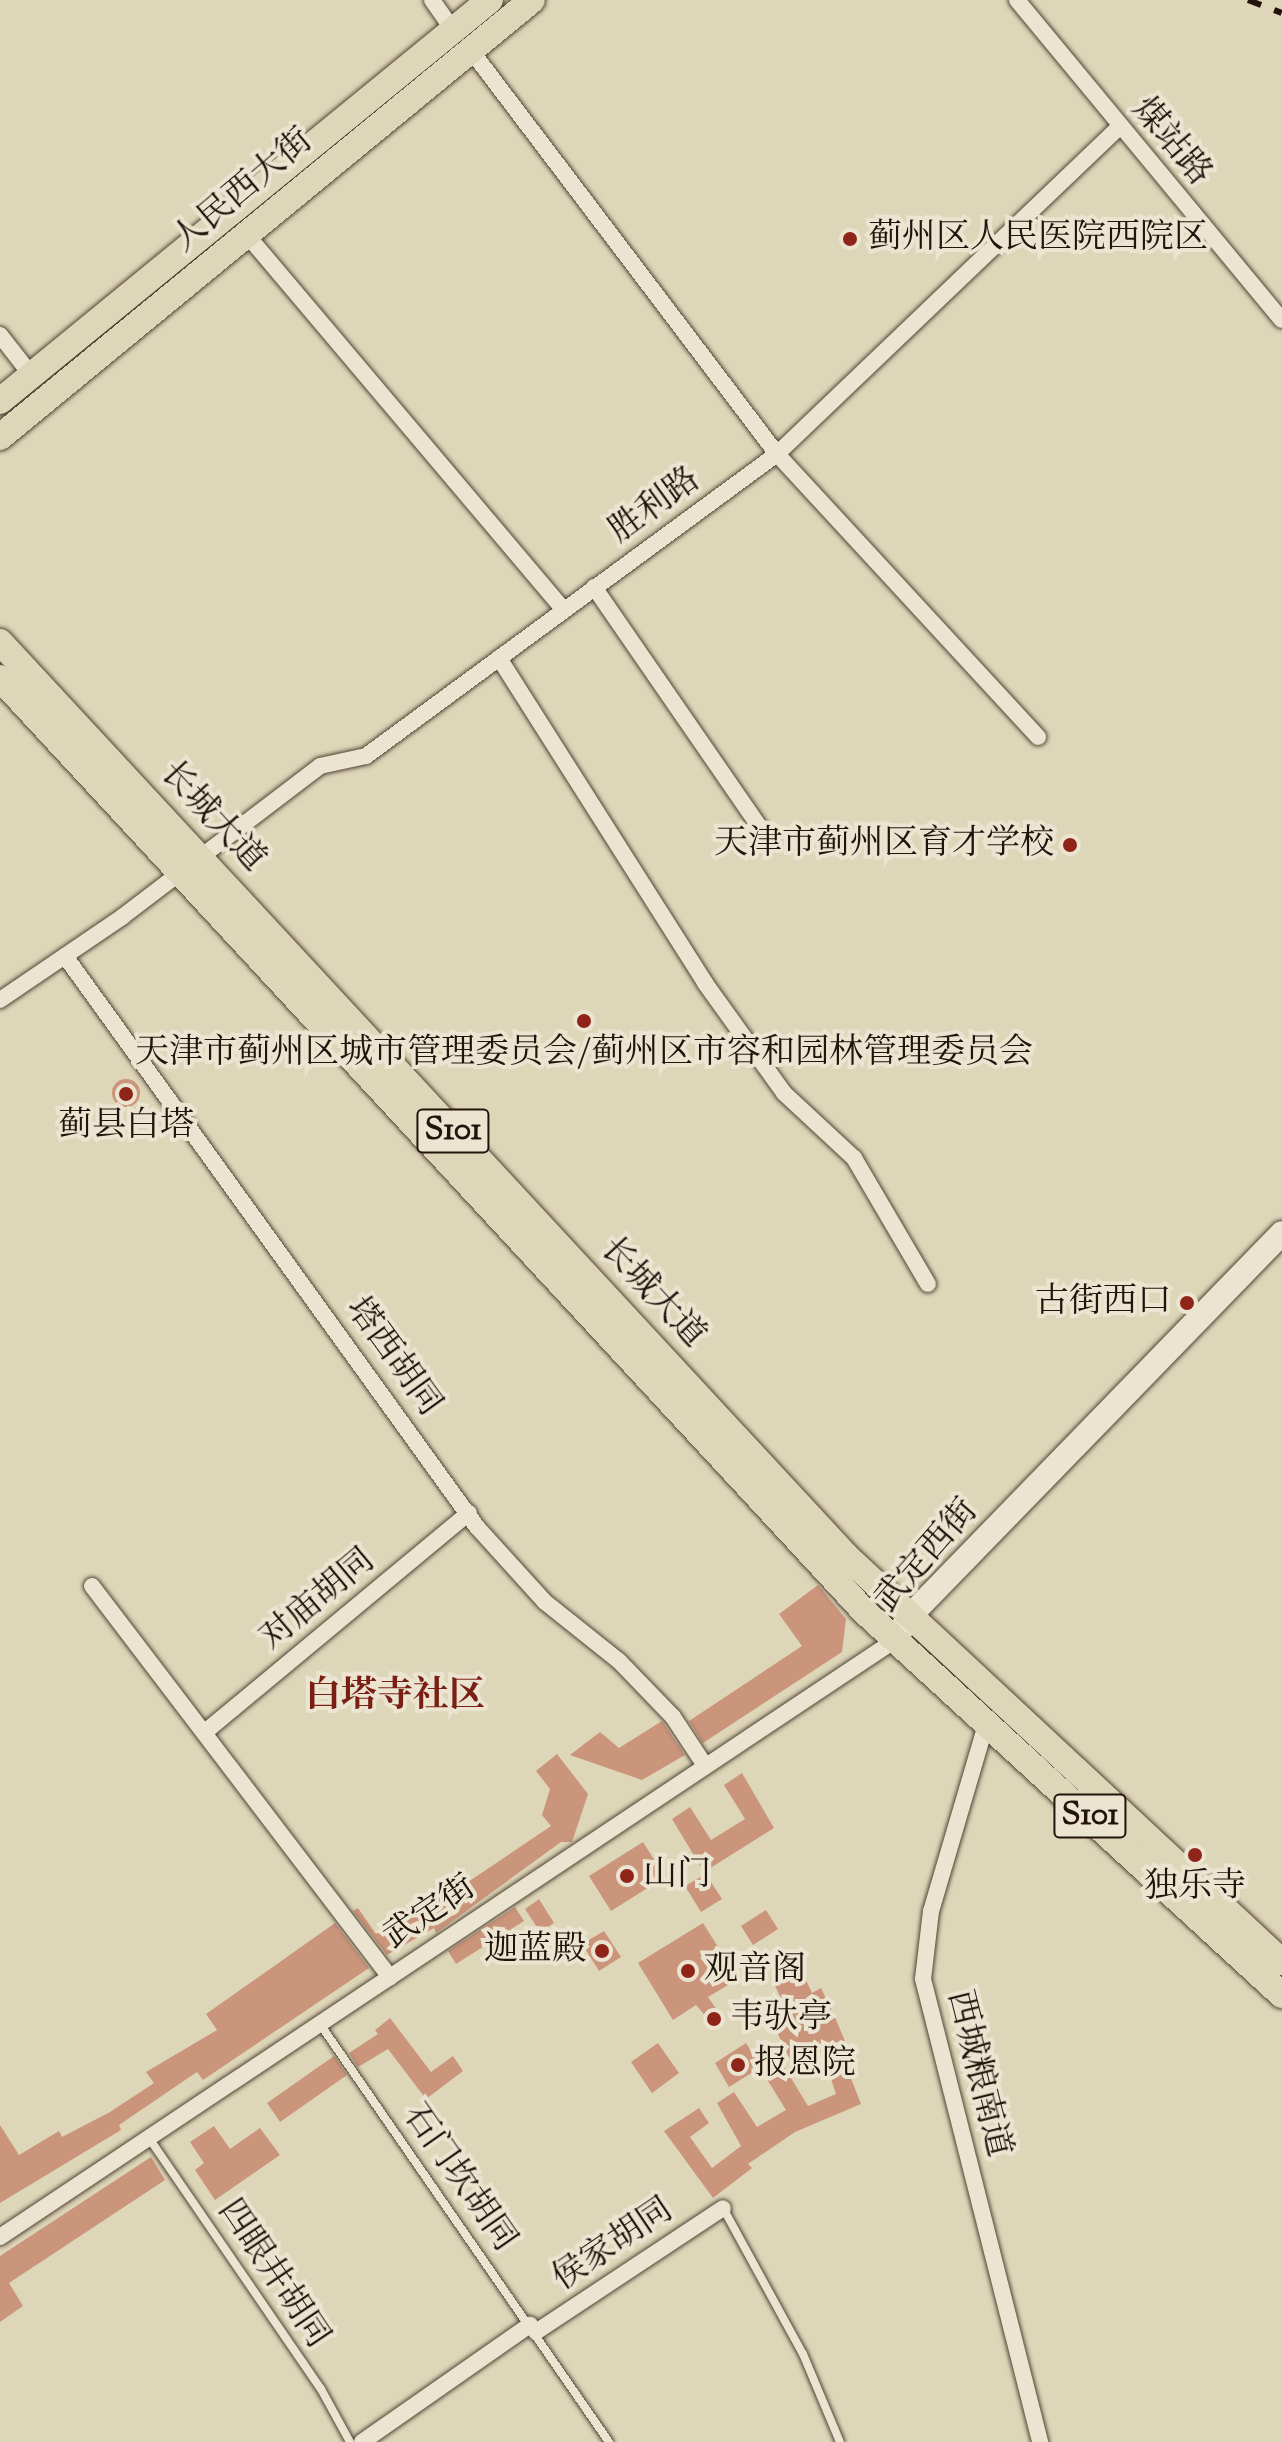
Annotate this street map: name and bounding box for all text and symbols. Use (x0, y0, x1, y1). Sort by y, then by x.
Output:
street label: 煤站路 (1123, 90, 1219, 194)
street label: 人民西大街 (165, 121, 321, 261)
place label: 蓟州区人民医院西院区 (868, 219, 1208, 259)
marker: 蓟州区人民医院西院区 (839, 228, 861, 250)
street label: 胜利路 (602, 460, 708, 552)
street label: 长城大道 (151, 753, 273, 881)
place label: 天津市蓟州区育才学校 (714, 825, 1054, 865)
marker: 天津市蓟州区育才学校 (1061, 836, 1079, 854)
marker: 天津市蓟州区城市管理委员会/蓟州区市容和园林管理委员会 (575, 1012, 593, 1030)
place label: 天津市蓟州区城市管理委员会/蓟州区市容和园林管理委员会 (135, 1034, 1033, 1074)
marker: 蓟县白塔 (117, 1085, 135, 1103)
road number: S101 (415, 1103, 491, 1159)
place label: 蓟县白塔 (58, 1107, 194, 1147)
street label: 长城大道 (591, 1229, 713, 1357)
place label: 古街西口 (1035, 1283, 1171, 1323)
street label: 塔西胡同 (337, 1290, 449, 1424)
marker: 古街西口 (1178, 1294, 1196, 1312)
street label: 武定西街 (867, 1491, 987, 1621)
street label: 对庙胡同 (253, 1541, 383, 1659)
district label: 白塔寺社区 (305, 1676, 485, 1720)
road number: S101 (1052, 1788, 1128, 1844)
marker: 独乐寺 (1186, 1846, 1204, 1864)
place label: 山门 (643, 1856, 711, 1896)
marker: 山门 (618, 1867, 636, 1885)
street label: 武定街 (376, 1868, 484, 1958)
place label: 独乐寺 (1144, 1868, 1246, 1908)
place label: 迦蓝殿 (484, 1931, 586, 1971)
marker: 迦蓝殿 (593, 1942, 611, 1960)
place label: 观音阁 (704, 1951, 806, 1991)
marker: 观音阁 (679, 1962, 697, 1980)
street label: 西城粮南道 (938, 1987, 1018, 2161)
place label: 韦驮亭 (730, 1999, 832, 2039)
marker: 韦驮亭 (705, 2010, 723, 2028)
place label: 报恩院 (754, 2045, 856, 2085)
marker: 报恩院 (729, 2056, 747, 2074)
street label: 石门坎胡同 (394, 2097, 524, 2259)
street label: 侯家胡同 (545, 2190, 681, 2300)
street label: 四眼井胡同 (209, 2192, 337, 2356)

